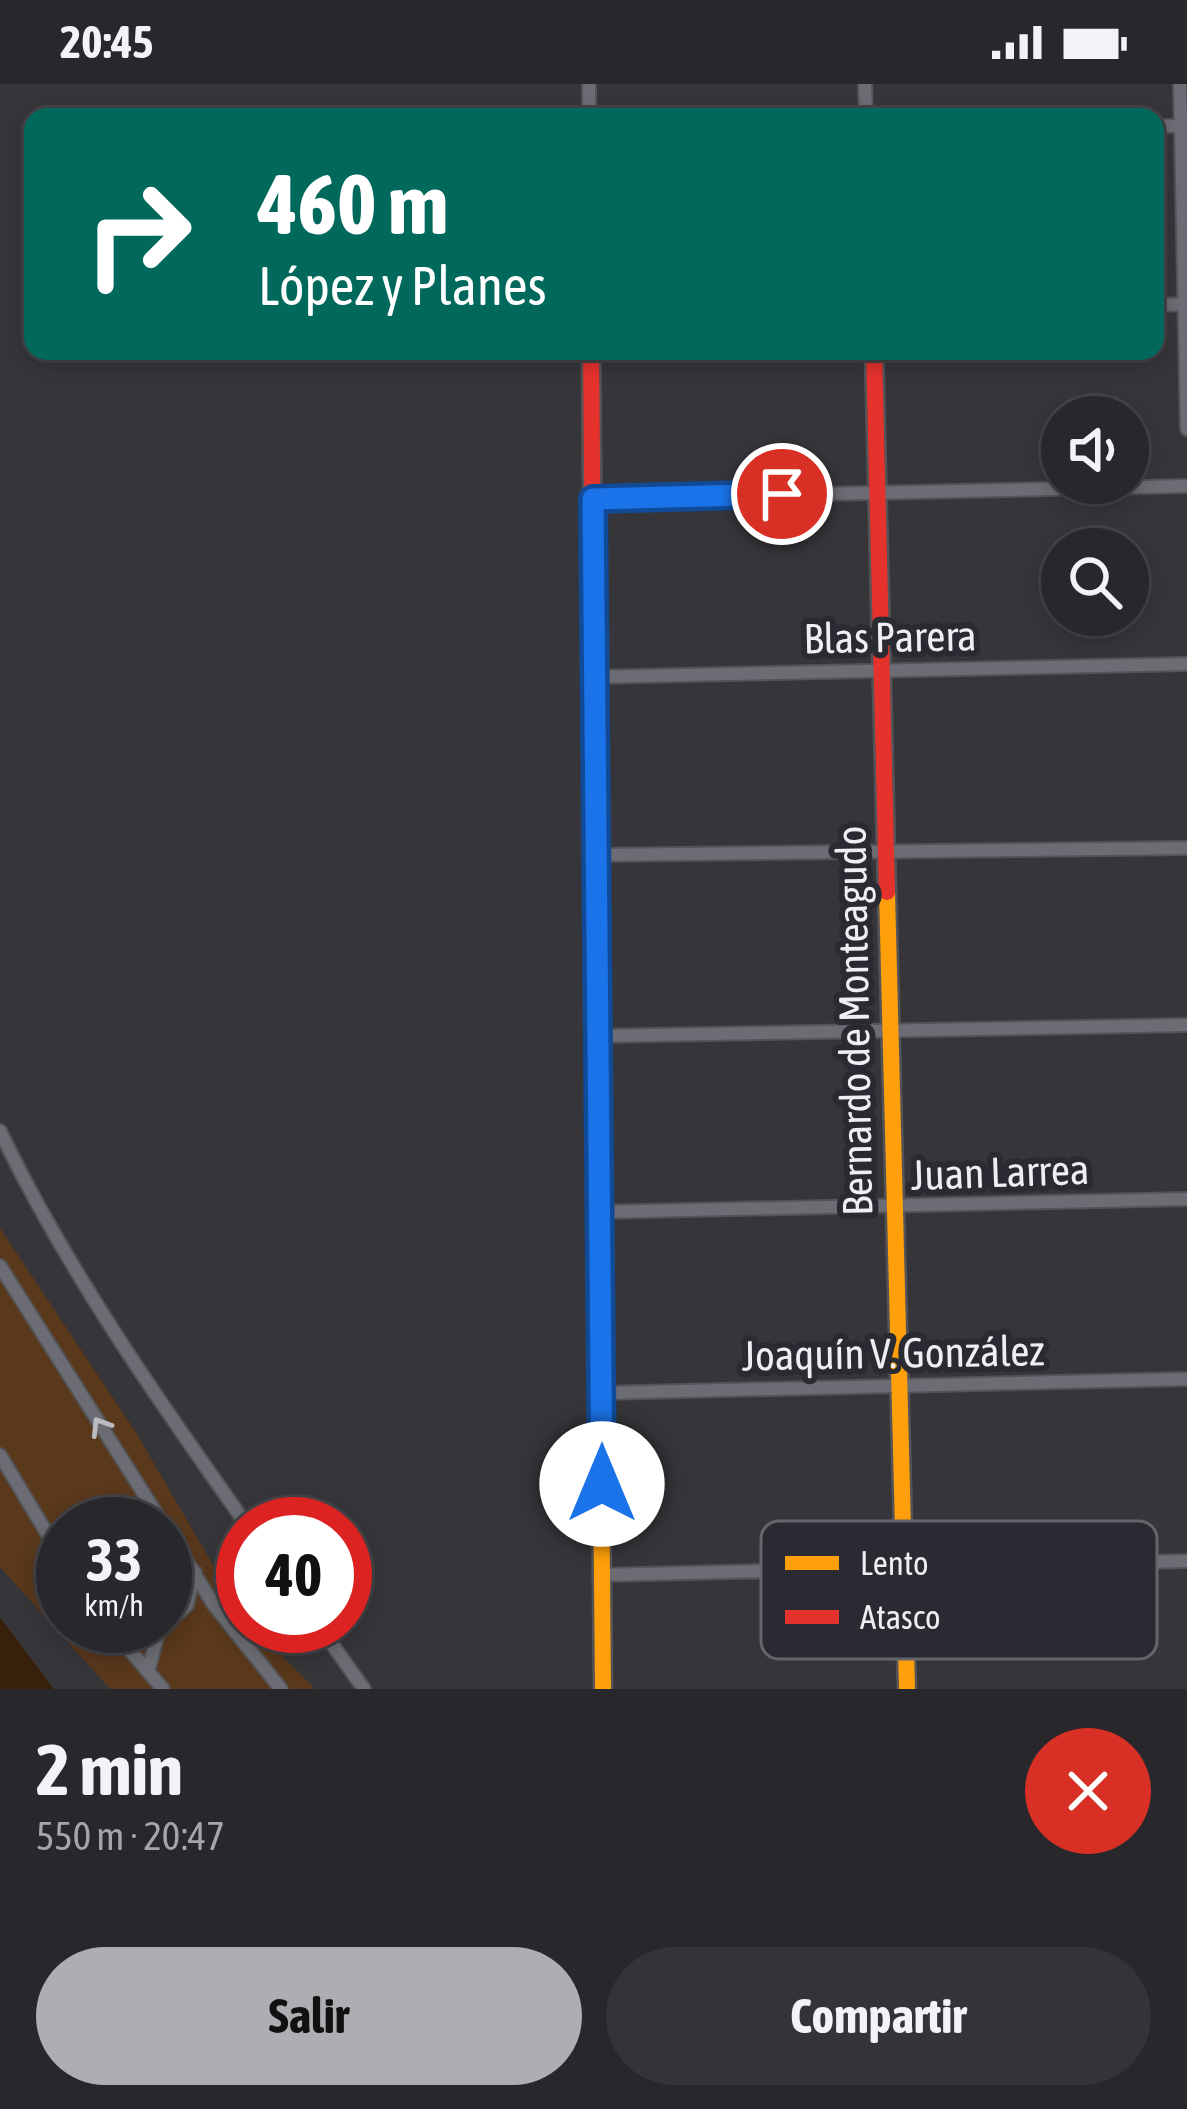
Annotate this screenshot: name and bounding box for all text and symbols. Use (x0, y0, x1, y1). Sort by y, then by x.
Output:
text: 20:45 (60, 16, 154, 68)
icon: right (60, 156, 216, 312)
text: 460 m (258, 156, 448, 252)
text: López y Planes (258, 255, 547, 316)
map controls (1041, 396, 1149, 636)
button: sound (1041, 396, 1149, 504)
pin (731, 443, 833, 545)
icon: arrive (749, 461, 815, 527)
button: search (1041, 528, 1149, 636)
street label: Blas Parera (803, 611, 977, 663)
street label: Bernardo de Monteagudo (827, 825, 881, 1217)
street label: Juan Larrea (910, 1145, 1090, 1199)
street label: Joaquín V. González (741, 1326, 1045, 1380)
one-way arrow (92, 1417, 114, 1439)
position arrow (539, 1421, 665, 1547)
speed limit sign: 40 (216, 1497, 372, 1653)
legend (761, 1521, 1157, 1659)
text: 33 (86, 1525, 142, 1594)
text: Lento (860, 1544, 928, 1582)
text: km/h (84, 1588, 144, 1622)
text: Atasco (860, 1598, 940, 1636)
text: 2 min (36, 1728, 183, 1810)
button: close (1025, 1728, 1151, 1854)
text: 550 m · 20:47 (36, 1814, 225, 1858)
button: Salir (36, 1947, 582, 2085)
button: Compartir (606, 1947, 1151, 2085)

